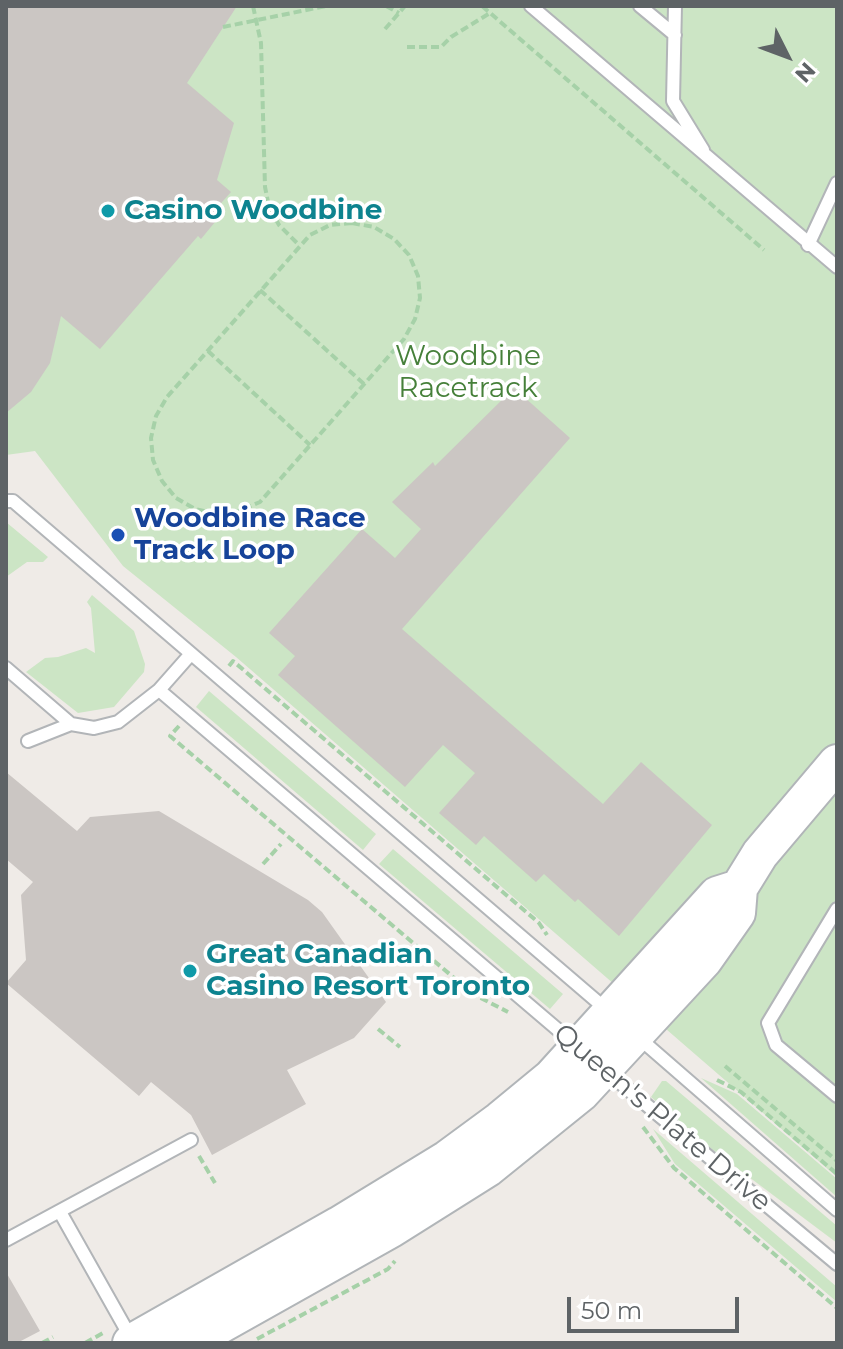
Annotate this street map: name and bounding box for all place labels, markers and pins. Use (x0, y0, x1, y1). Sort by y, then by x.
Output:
place label: Casino Woodbine (124, 194, 382, 228)
marker: Casino Woodbine (99, 202, 117, 220)
place label: Woodbine Race Track Loop (134, 502, 366, 568)
marker: Woodbine Race Track Loop (109, 526, 127, 544)
place label: Great Canadian Casino Resort Toronto (206, 938, 530, 1004)
marker: Great Canadian Casino Resort Toronto (181, 962, 199, 980)

